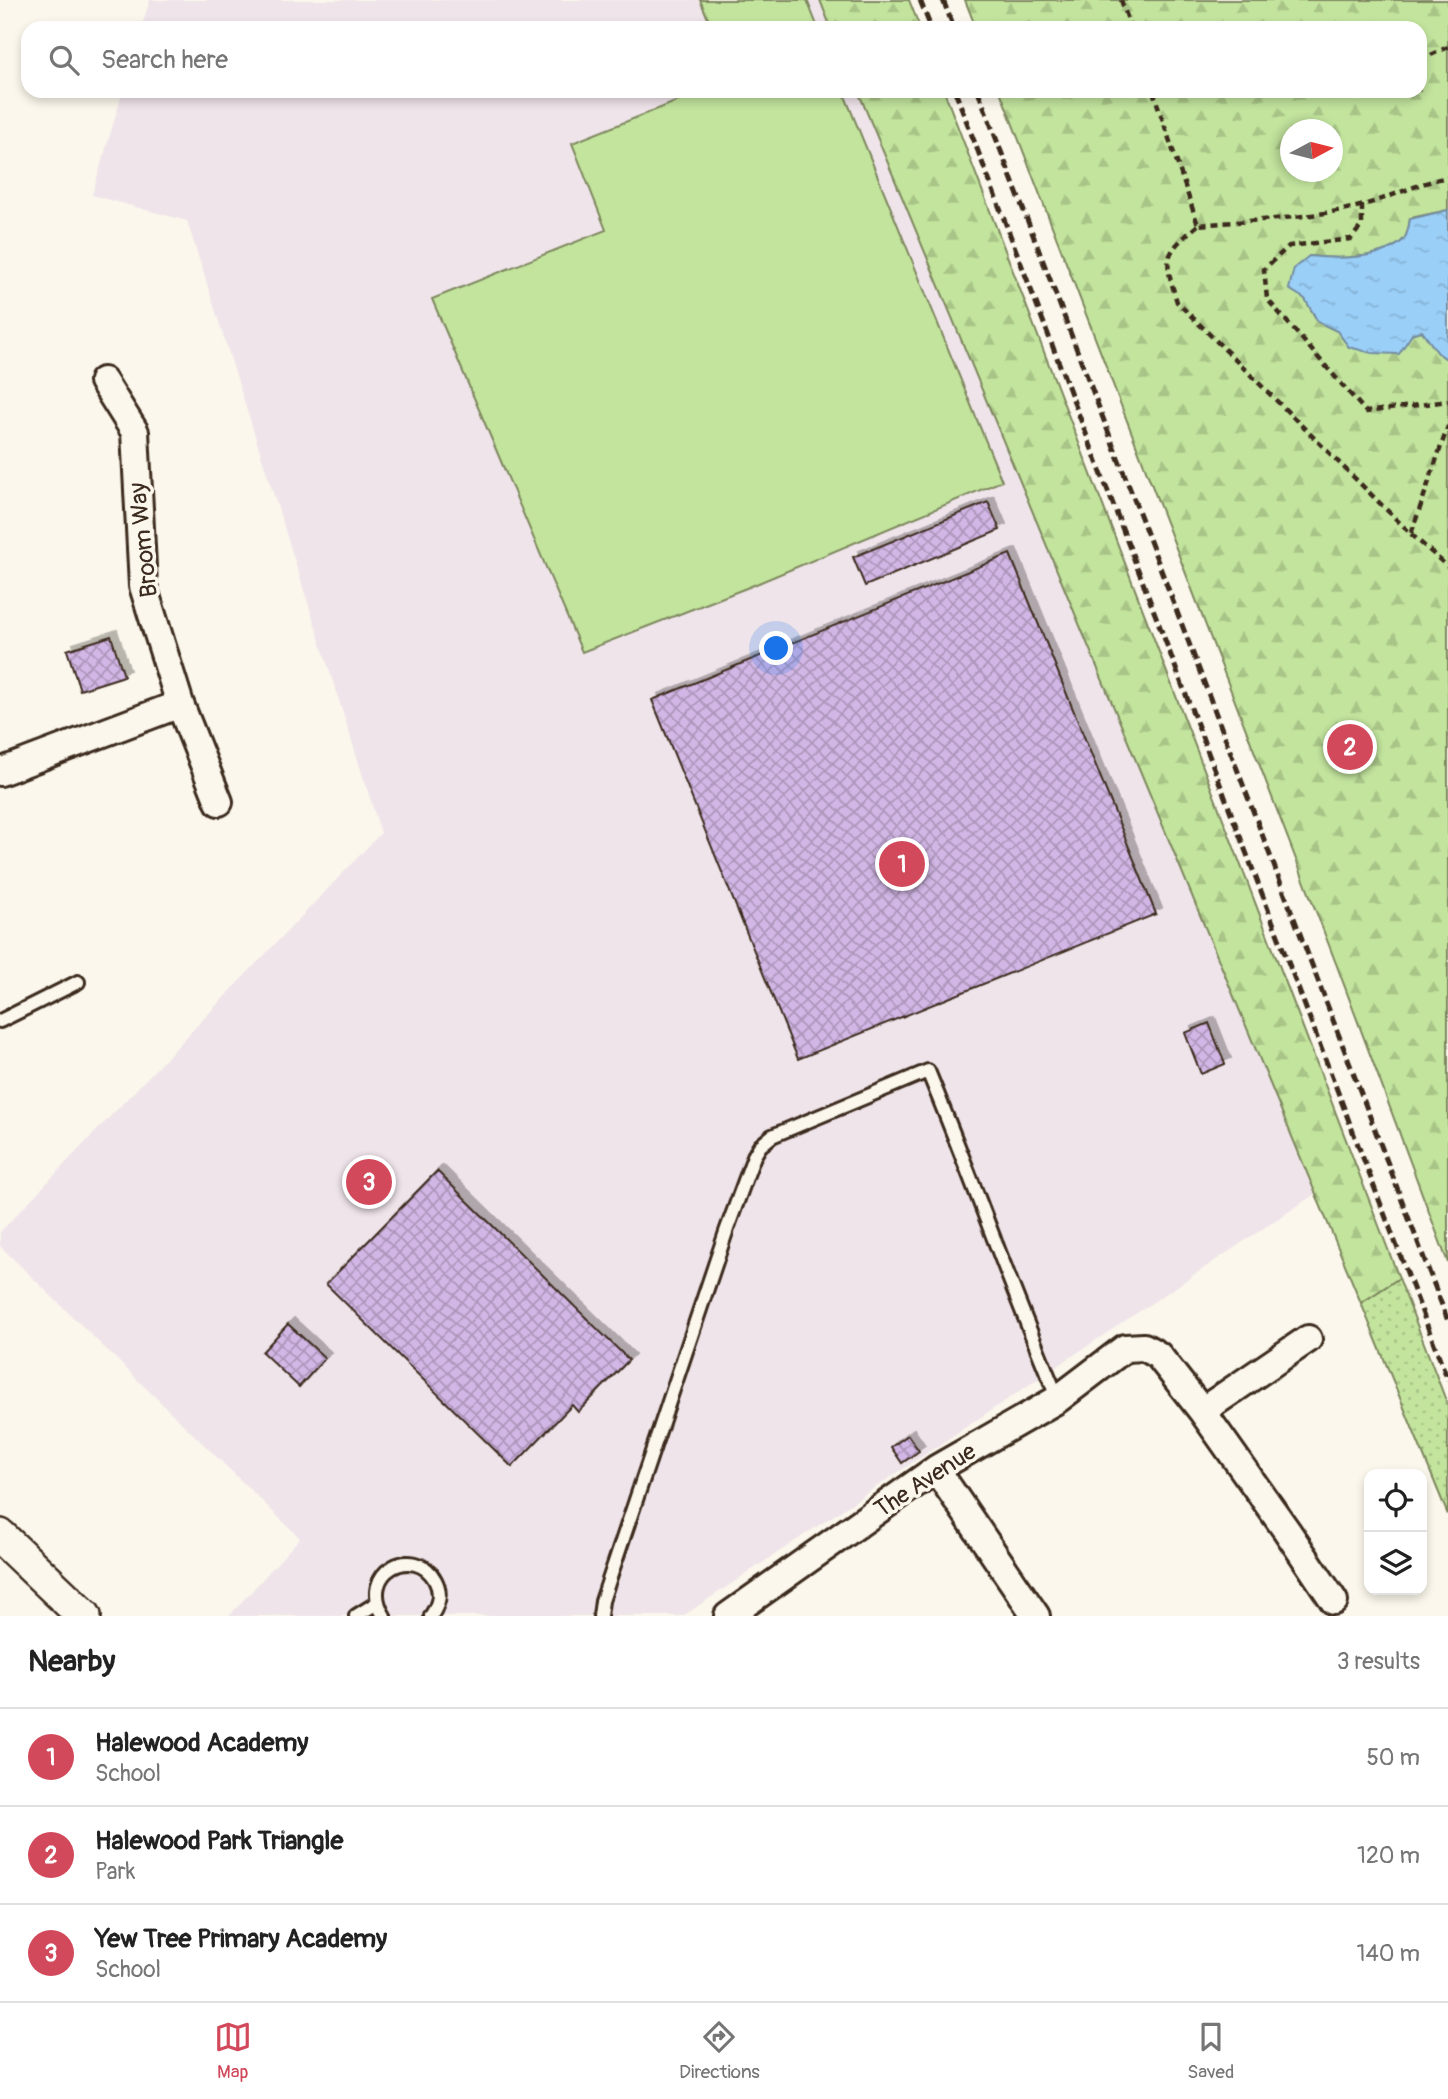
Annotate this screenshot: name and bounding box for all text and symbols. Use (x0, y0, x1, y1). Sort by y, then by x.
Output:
search box (21, 21, 1427, 98)
icon: search (45, 41, 83, 79)
text: Search here (101, 44, 228, 76)
north arrow (1280, 119, 1343, 182)
street label: Broom Way (123, 481, 164, 599)
your location (759, 631, 793, 665)
pin: 2 (1327, 721, 1373, 773)
pin: 1 (879, 838, 925, 890)
pin: 3 (346, 1156, 392, 1208)
street label: The Avenue (869, 1437, 982, 1524)
map controls (1364, 1469, 1427, 1595)
button: locate (1364, 1469, 1427, 1532)
button: layers (1364, 1532, 1427, 1595)
text: Nearby (28, 1643, 115, 1680)
text: 3 results (1337, 1647, 1420, 1676)
text: Halewood Academy (95, 1727, 308, 1759)
text: 1 (47, 1743, 56, 1772)
text: 50 m (1366, 1743, 1420, 1772)
text: School (95, 1759, 161, 1788)
text: Halewood Park Triangle (95, 1825, 343, 1857)
text: 2 (45, 1841, 57, 1870)
text: 120 m (1357, 1841, 1420, 1870)
text: Park (95, 1857, 135, 1886)
text: Yew Tree Primary Academy (95, 1923, 387, 1955)
text: 3 (45, 1939, 57, 1968)
text: 140 m (1357, 1939, 1420, 1968)
text: School (95, 1955, 161, 1984)
tab: Map (214, 2018, 252, 2084)
tab: Directions (679, 2018, 760, 2084)
tab: Saved (1187, 2018, 1234, 2084)

